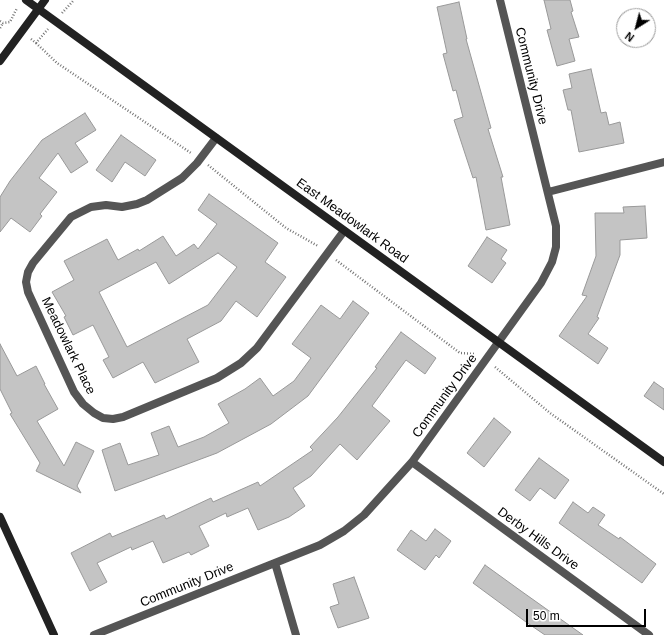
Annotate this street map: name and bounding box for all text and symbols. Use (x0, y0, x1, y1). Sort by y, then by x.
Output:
north arrow (616, 8, 656, 48)
street label: Community Drive (511, 26, 551, 126)
text: N (623, 30, 636, 44)
street label: East Meadowlark Road (293, 175, 411, 267)
street label: Meadowlark Place (38, 295, 98, 397)
street label: Community Drive (409, 351, 481, 441)
street label: Derby Hills Drive (494, 504, 582, 574)
street label: Community Drive (138, 559, 236, 611)
scale bar (528, 601, 648, 627)
text: 50 m (533, 609, 560, 623)

